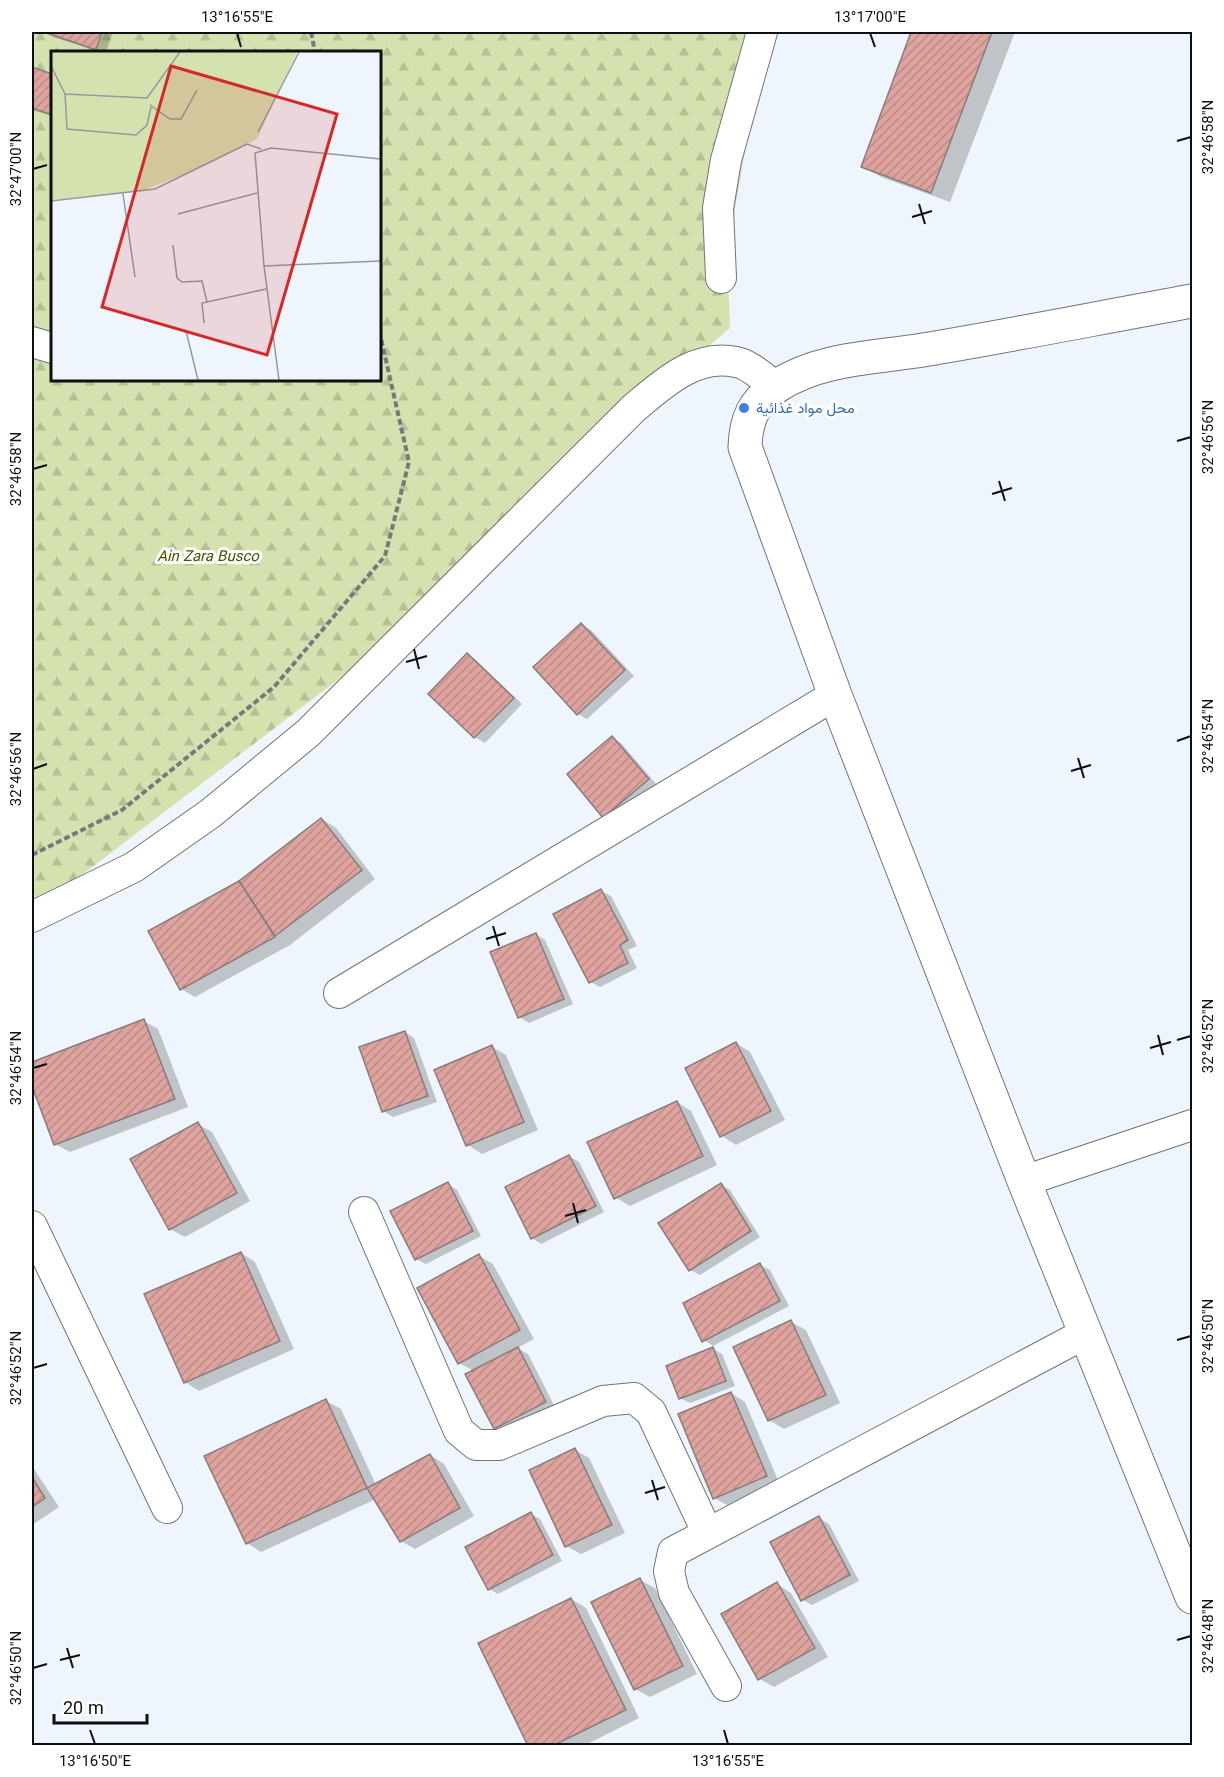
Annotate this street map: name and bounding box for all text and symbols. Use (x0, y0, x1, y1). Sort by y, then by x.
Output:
text: 13°16'55"E (201, 7, 274, 30)
text: 13°17'00"E (834, 7, 907, 30)
inset map (51, 51, 381, 381)
text: 32°46'58"N (1198, 100, 1221, 174)
text: 32°47'00"N (6, 132, 29, 206)
place label: محل مواد غذائية (756, 398, 855, 421)
text: 32°46'56"N (1198, 400, 1221, 474)
marker: محل مواد غذائية (737, 401, 751, 415)
text: 32°46'58"N (6, 432, 29, 506)
park label: Ain Zara Busco (157, 546, 260, 569)
text: 32°46'54"N (1198, 699, 1221, 773)
text: 32°46'56"N (6, 732, 29, 806)
text: 32°46'52"N (1198, 999, 1221, 1073)
text: 32°46'54"N (6, 1031, 29, 1105)
text: 32°46'50"N (1198, 1299, 1221, 1373)
text: 32°46'52"N (6, 1331, 29, 1405)
text: 32°46'48"N (1198, 1599, 1221, 1673)
text: 32°46'50"N (6, 1631, 29, 1705)
scale bar (54, 1687, 147, 1725)
text: 20 m (63, 1696, 104, 1724)
text: 13°16'50"E (59, 1751, 132, 1774)
text: 13°16'55"E (692, 1751, 765, 1774)

